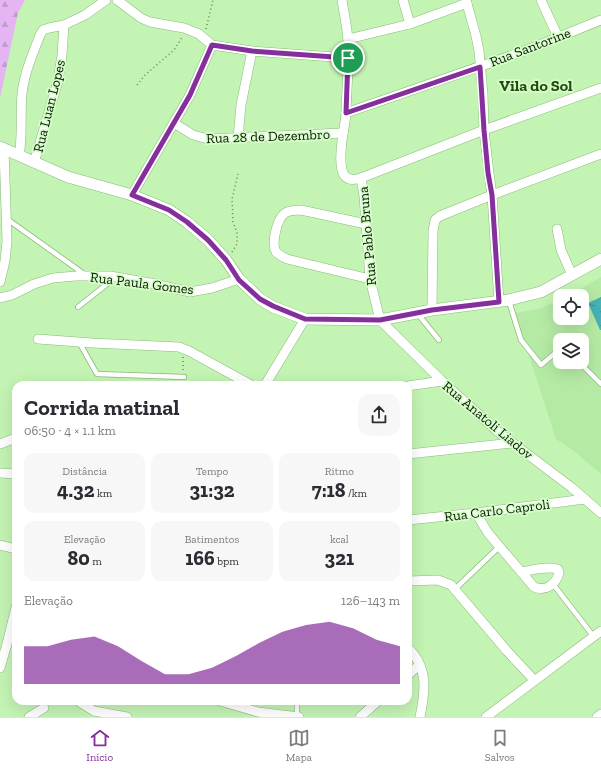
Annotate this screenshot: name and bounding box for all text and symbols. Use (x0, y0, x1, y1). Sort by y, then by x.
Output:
street label: Rua Santorine (487, 24, 574, 71)
pin (331, 41, 365, 75)
icon: arrive (337, 47, 359, 69)
street label: Rua Luan Lopes (30, 58, 69, 154)
district label: Vila do Sol (499, 76, 573, 95)
street label: Rua 28 de Dezembro (206, 126, 330, 147)
street label: Rua Pablo Bruna (355, 185, 380, 286)
street label: Rua Paula Gomes (89, 269, 195, 298)
map controls (553, 289, 589, 369)
button: locate (553, 289, 589, 325)
button: layers (553, 333, 589, 369)
street label: Rua Anatoli Liadov (439, 378, 536, 463)
text: Corrida matinal (24, 394, 180, 421)
button: share (358, 394, 400, 436)
text: 06:50 · 4 × 1.1 km (24, 423, 116, 438)
text: Distância (62, 465, 107, 478)
text: Tempo (196, 465, 228, 478)
text: Ritmo (325, 465, 354, 478)
text: 4.32 (57, 478, 94, 502)
text: 31:32 (189, 478, 235, 502)
text: 7:18 (312, 478, 345, 502)
text: km (94, 487, 112, 500)
text: /km (345, 487, 367, 500)
street label: Rua Carlo Caproli (443, 496, 551, 525)
text: Elevação (64, 533, 105, 546)
text: Batimentos (185, 533, 239, 546)
text: kcal (330, 533, 349, 546)
text: 80 (68, 546, 90, 570)
text: 166 (185, 546, 215, 570)
text: 321 (325, 546, 354, 570)
text: m (90, 555, 102, 568)
text: bpm (215, 555, 239, 568)
text: Elevação (24, 593, 73, 608)
text: 126–143 m (341, 593, 400, 608)
tab: Início (86, 727, 113, 764)
tab: Mapa (286, 727, 312, 764)
tab: Salvos (485, 727, 515, 764)

